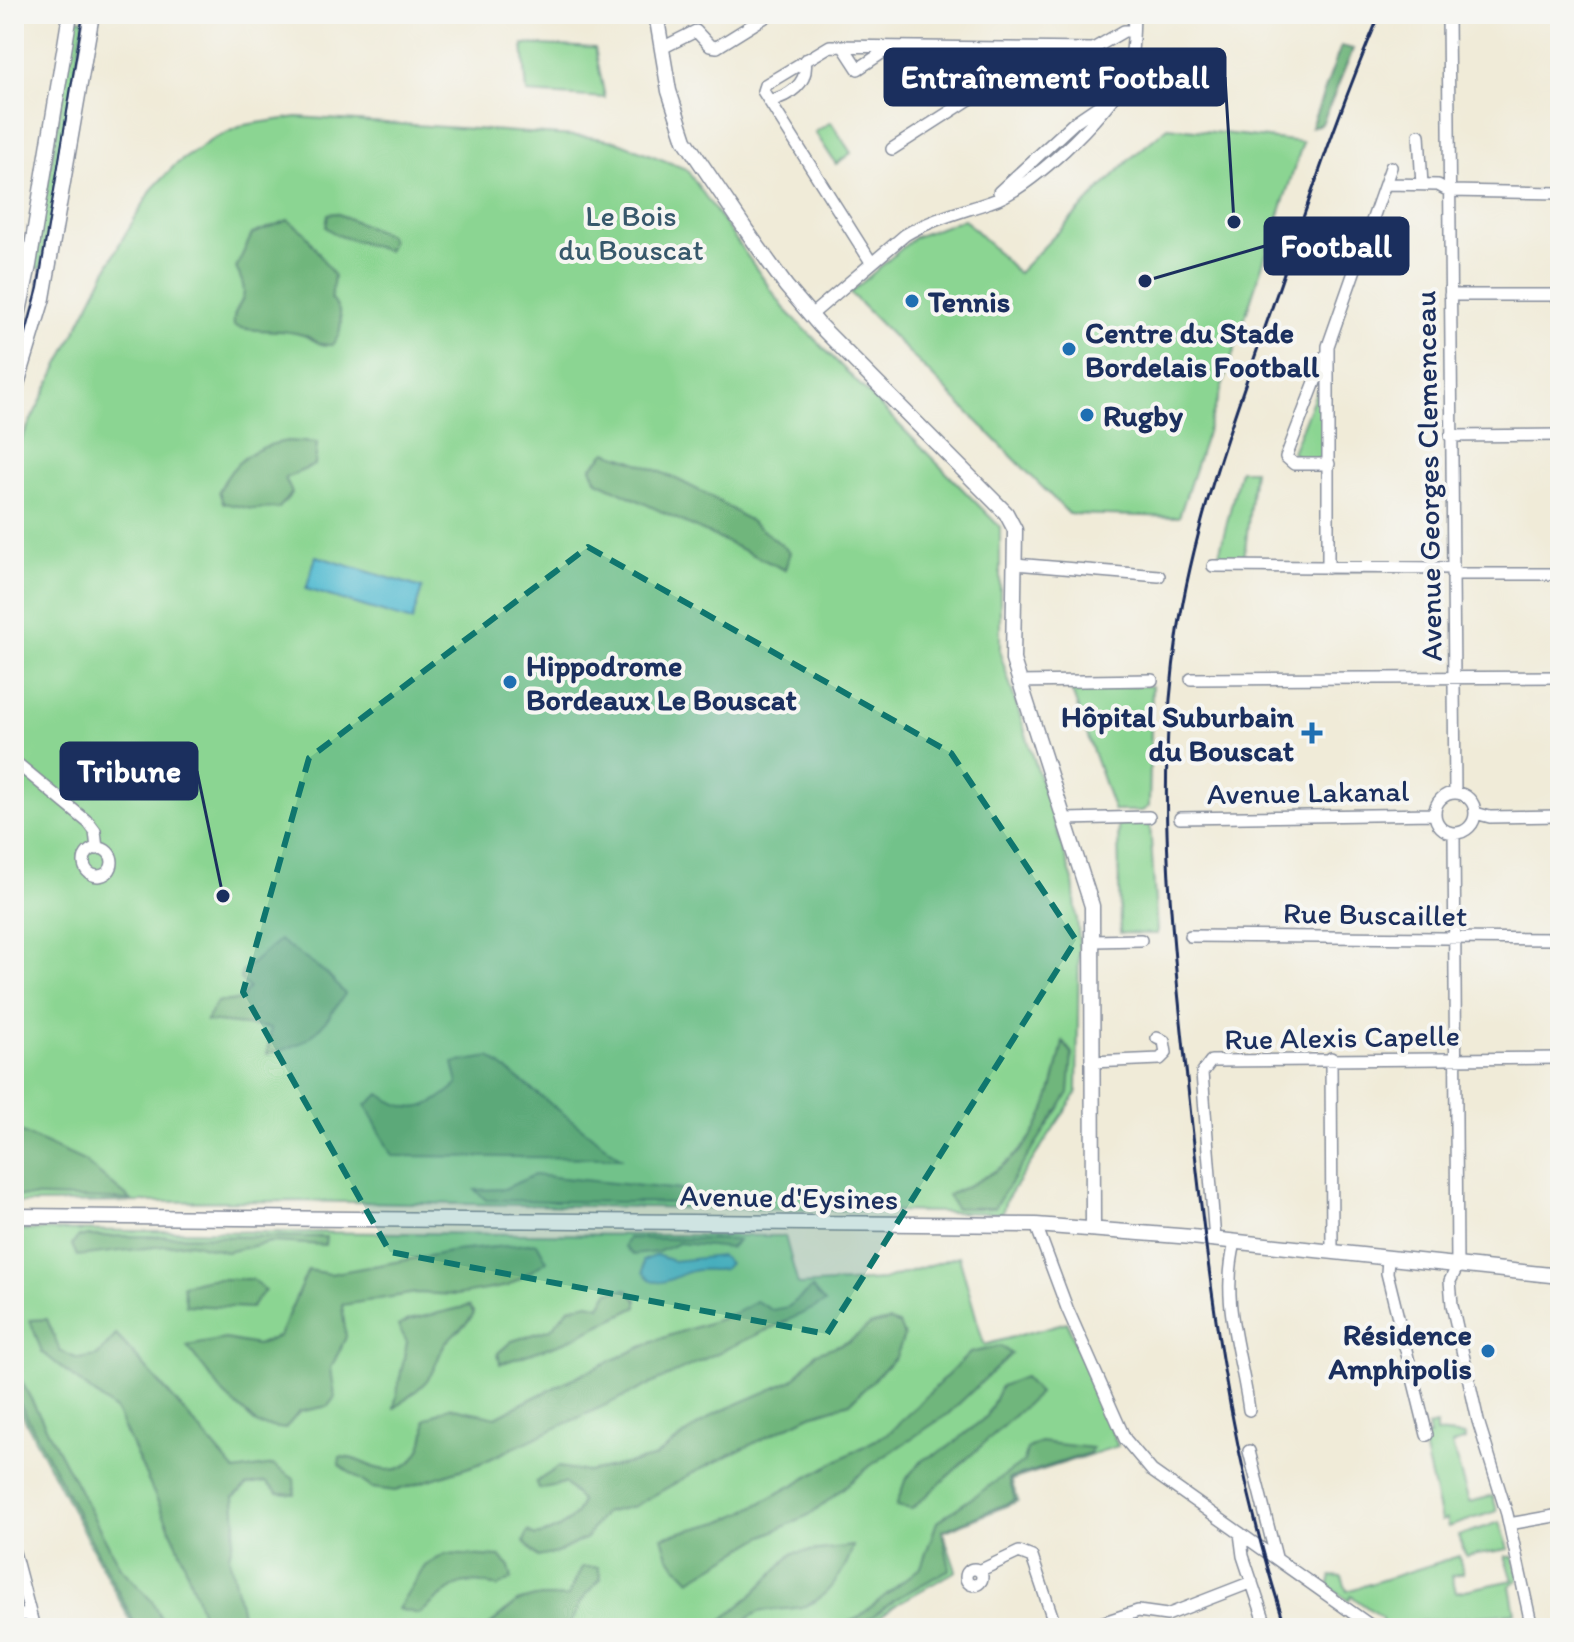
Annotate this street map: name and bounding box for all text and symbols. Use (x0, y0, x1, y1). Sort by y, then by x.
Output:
callout: Entraînement Football (885, 49, 1225, 105)
text: Entraînement Football (901, 58, 1210, 96)
park label: Le Bois du Bouscat (558, 197, 704, 268)
callout: Football (1265, 218, 1408, 274)
text: Football (1280, 227, 1393, 265)
place label: Tennis (927, 283, 1010, 320)
street label: Avenue Georges Clemenceau (1406, 290, 1450, 662)
marker: Tennis (903, 292, 921, 310)
place label: Centre du Stade Bordelais Football (1085, 314, 1320, 385)
marker: Centre du Stade Bordelais Football (1060, 340, 1078, 358)
place label: Rugby (1103, 397, 1184, 434)
marker: Rugby (1078, 406, 1096, 424)
place label: Hippodrome Bordeaux Le Bouscat (526, 647, 797, 718)
marker: Hippodrome Bordeaux Le Bouscat (501, 673, 519, 691)
place label: Hôpital Suburbain du Bouscat (1061, 698, 1294, 769)
marker: Hôpital Suburbain du Bouscat (1301, 722, 1323, 744)
callout: Tribune (61, 743, 197, 799)
text: Tribune (76, 752, 181, 790)
street label: Avenue Lakanal (1206, 772, 1410, 812)
street label: Rue Buscaillet (1283, 894, 1467, 934)
street label: Rue Alexis Capelle (1224, 1016, 1460, 1058)
street label: Avenue d'Eysines (679, 1177, 899, 1217)
place label: Résidence Amphipolis (1327, 1316, 1472, 1387)
marker: Résidence Amphipolis (1479, 1342, 1497, 1360)

